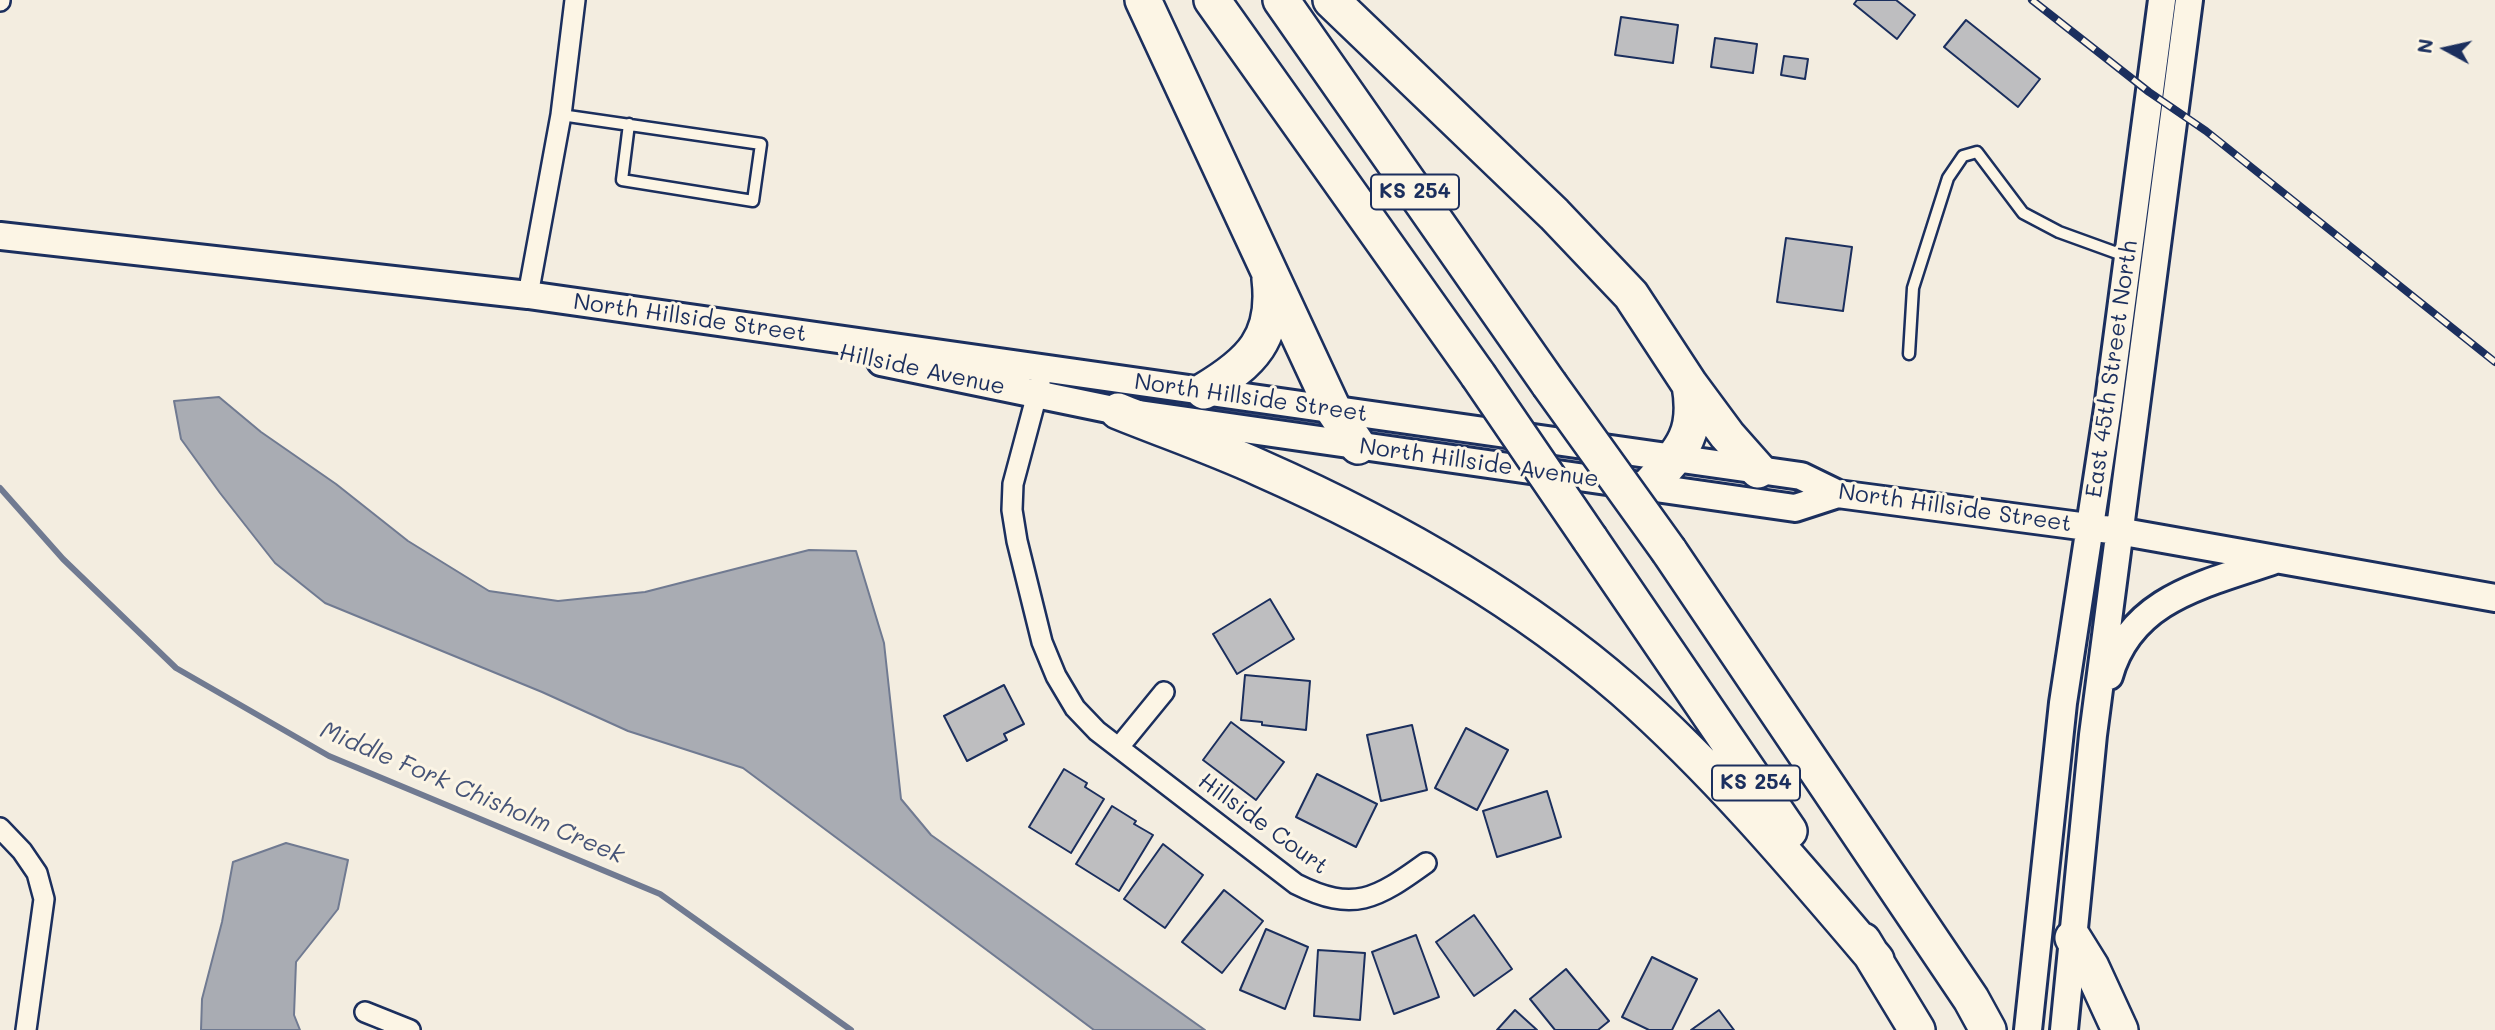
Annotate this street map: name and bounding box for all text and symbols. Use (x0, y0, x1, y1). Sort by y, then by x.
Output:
north arrow (2411, 14, 2481, 84)
text: N (2411, 37, 2438, 55)
road number: KS 254 (1371, 174, 1459, 210)
street label: East 45th Street North (2080, 239, 2144, 499)
street label: North Hillside Street (572, 288, 808, 348)
street label: Hillside Avenue (836, 339, 1008, 401)
street label: North Hillside Street (1133, 368, 1369, 428)
street label: North Hillside Avenue (1357, 433, 1601, 493)
street label: North Hillside Street (1837, 478, 2073, 538)
water label: Middle Fork Chisholm Creek (316, 716, 628, 870)
road number: KS 254 (1712, 766, 1800, 800)
street label: Hillside Court (1193, 768, 1333, 880)

